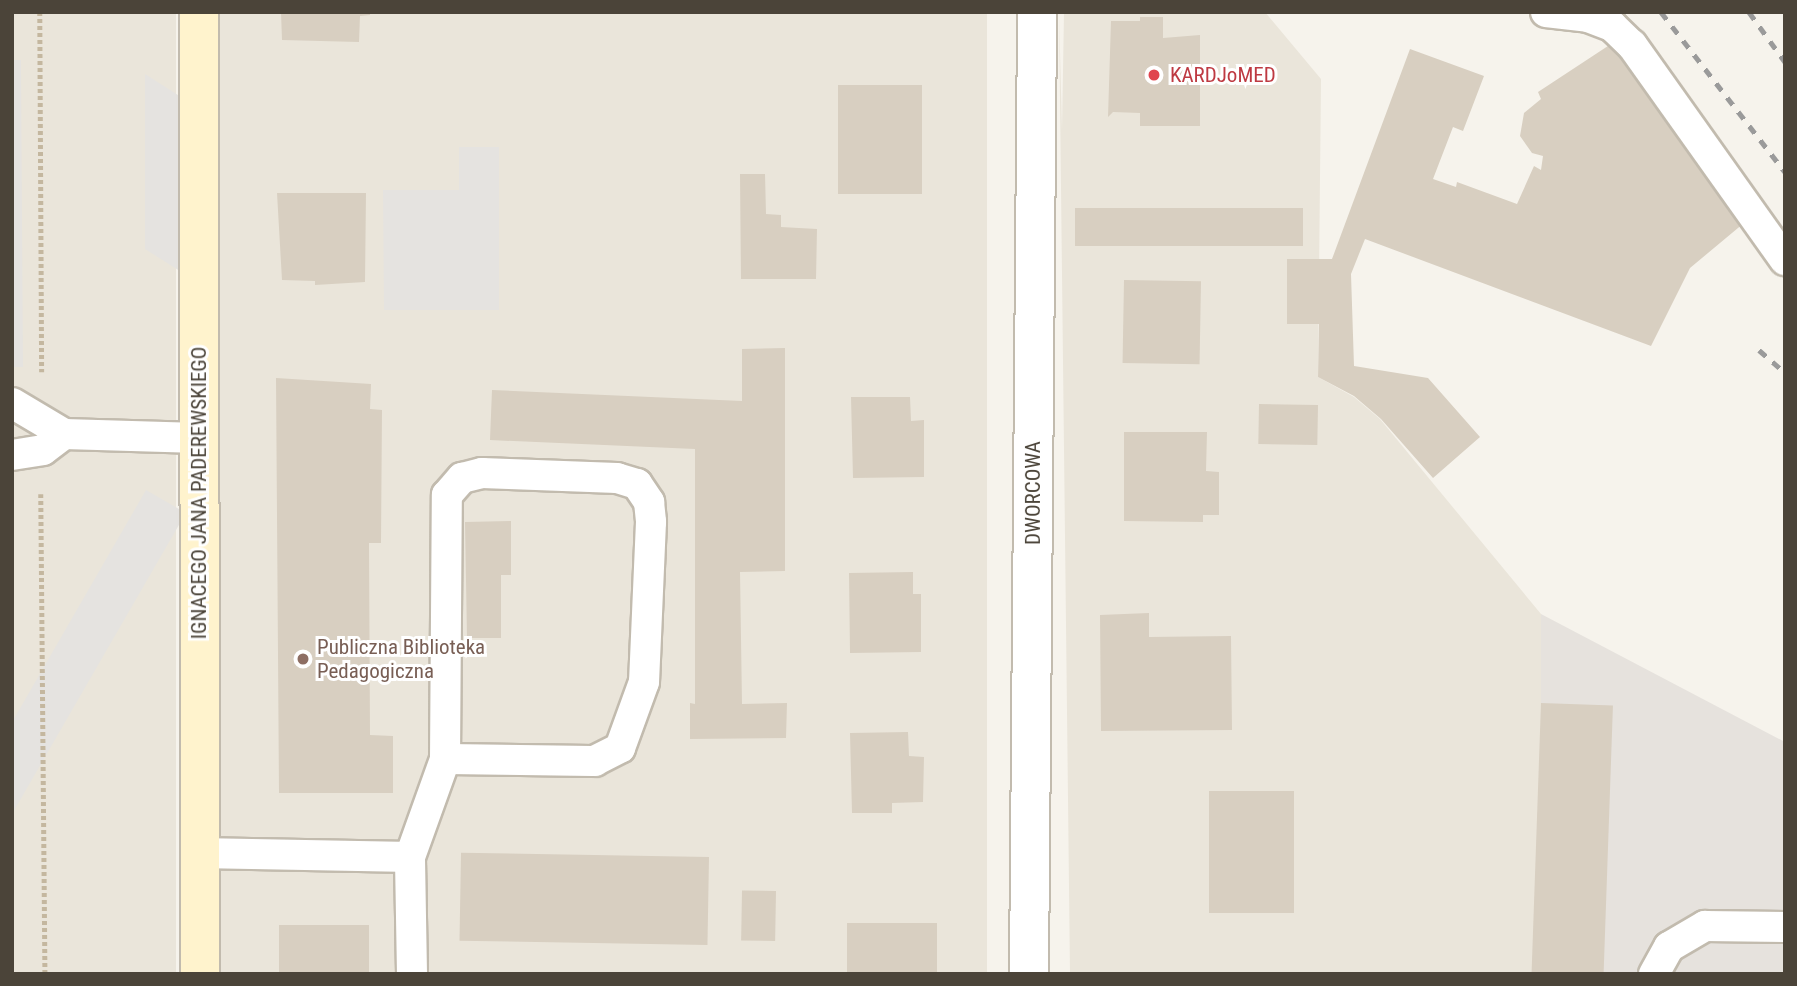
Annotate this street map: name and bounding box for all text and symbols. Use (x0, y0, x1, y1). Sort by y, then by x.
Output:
place label: KARDJoMED (1170, 62, 1276, 88)
marker: KARDJoMED (1144, 65, 1164, 85)
street label: IGNACEGO JANA PADEREWSKIEGO (186, 347, 212, 639)
street label: DWORCOWA (1020, 441, 1046, 545)
place label: Publiczna Biblioteka Pedagogiczna (317, 634, 485, 684)
marker: Publiczna Biblioteka Pedagogiczna (295, 651, 311, 667)

